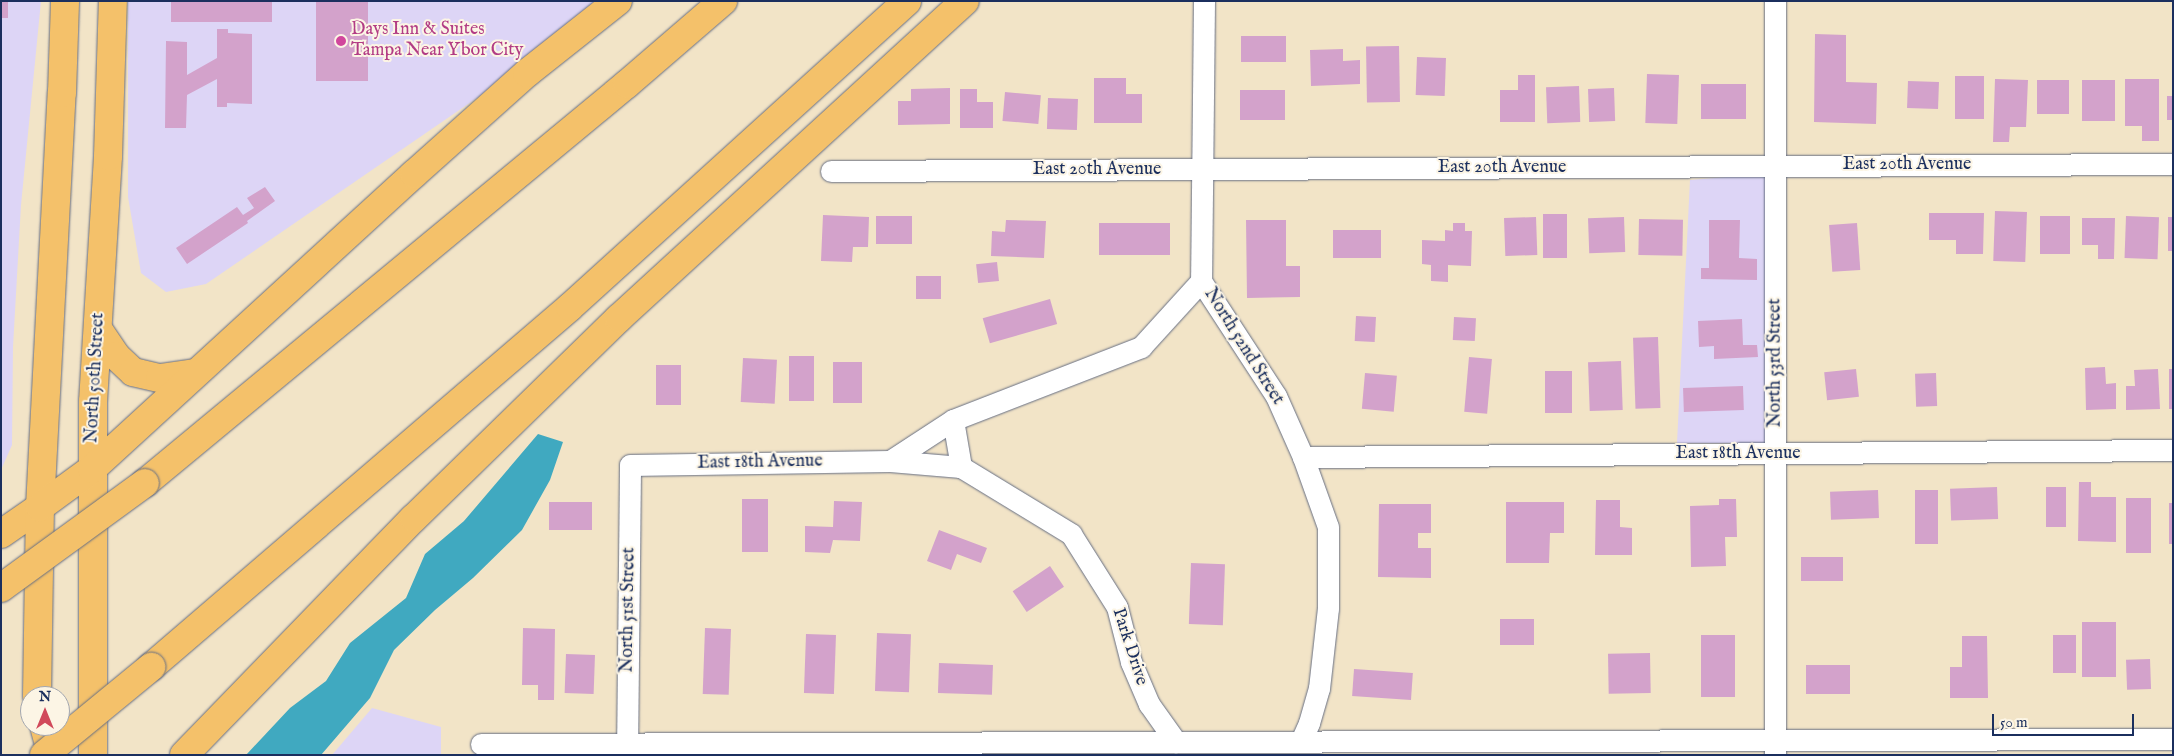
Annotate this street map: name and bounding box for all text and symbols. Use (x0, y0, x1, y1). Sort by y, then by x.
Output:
place label: Days Inn & Suites Tampa Near Ybor City (351, 20, 523, 62)
marker: Days Inn & Suites Tampa Near Ybor City (335, 35, 347, 47)
street label: East 20th Avenue (1843, 154, 1971, 176)
street label: East 20th Avenue (1438, 157, 1566, 179)
street label: East 20th Avenue (1033, 159, 1161, 181)
street label: North 52nd Street (1198, 285, 1288, 409)
street label: North 53rd Street (1765, 298, 1787, 428)
street label: North 50th Street (82, 312, 110, 444)
street label: East 18th Avenue (1675, 443, 1801, 465)
street label: East 18th Avenue (697, 451, 823, 475)
street label: North 51st Street (617, 547, 641, 673)
street label: Park Drive (1106, 606, 1152, 688)
north arrow (20, 686, 70, 736)
text: N (39, 688, 51, 706)
scale bar (1994, 704, 2136, 736)
text: 50 m (2000, 713, 2028, 732)

